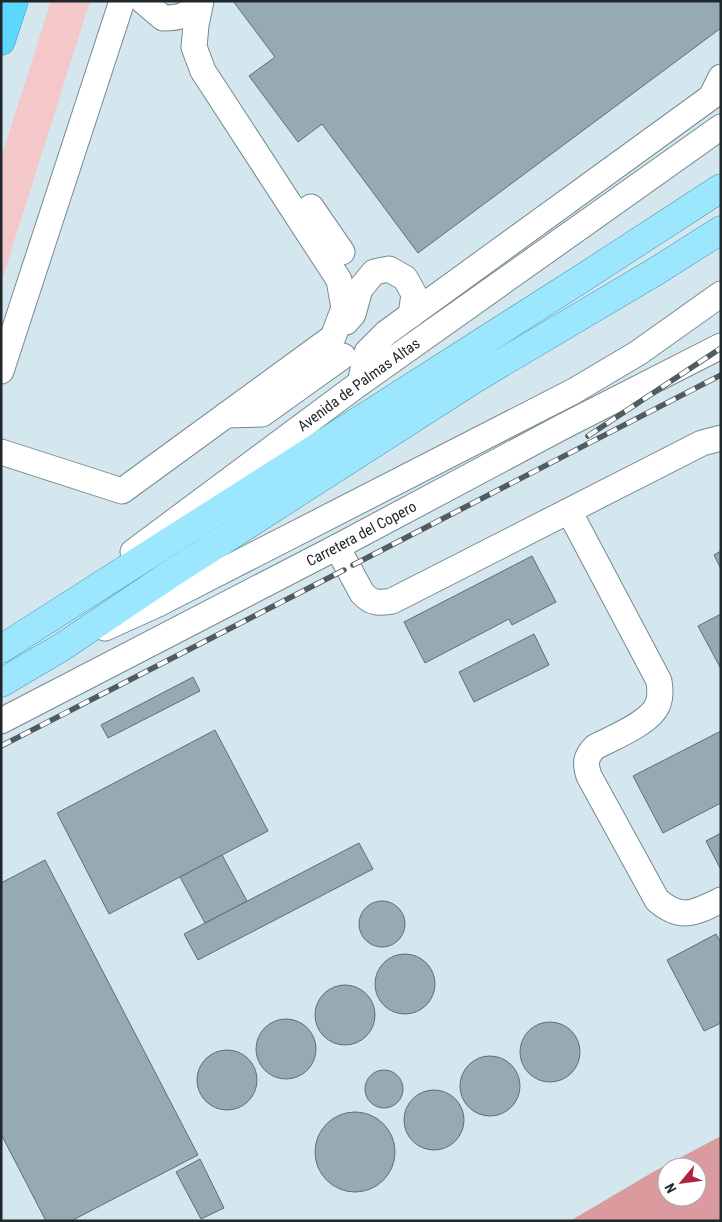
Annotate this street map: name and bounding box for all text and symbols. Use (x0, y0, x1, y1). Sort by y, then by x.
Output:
street label: Avenida de Palmas Altas (294, 334, 424, 435)
street label: Carretera del Copero (303, 497, 419, 570)
north arrow (657, 1157, 707, 1207)
text: N (662, 1181, 680, 1196)

